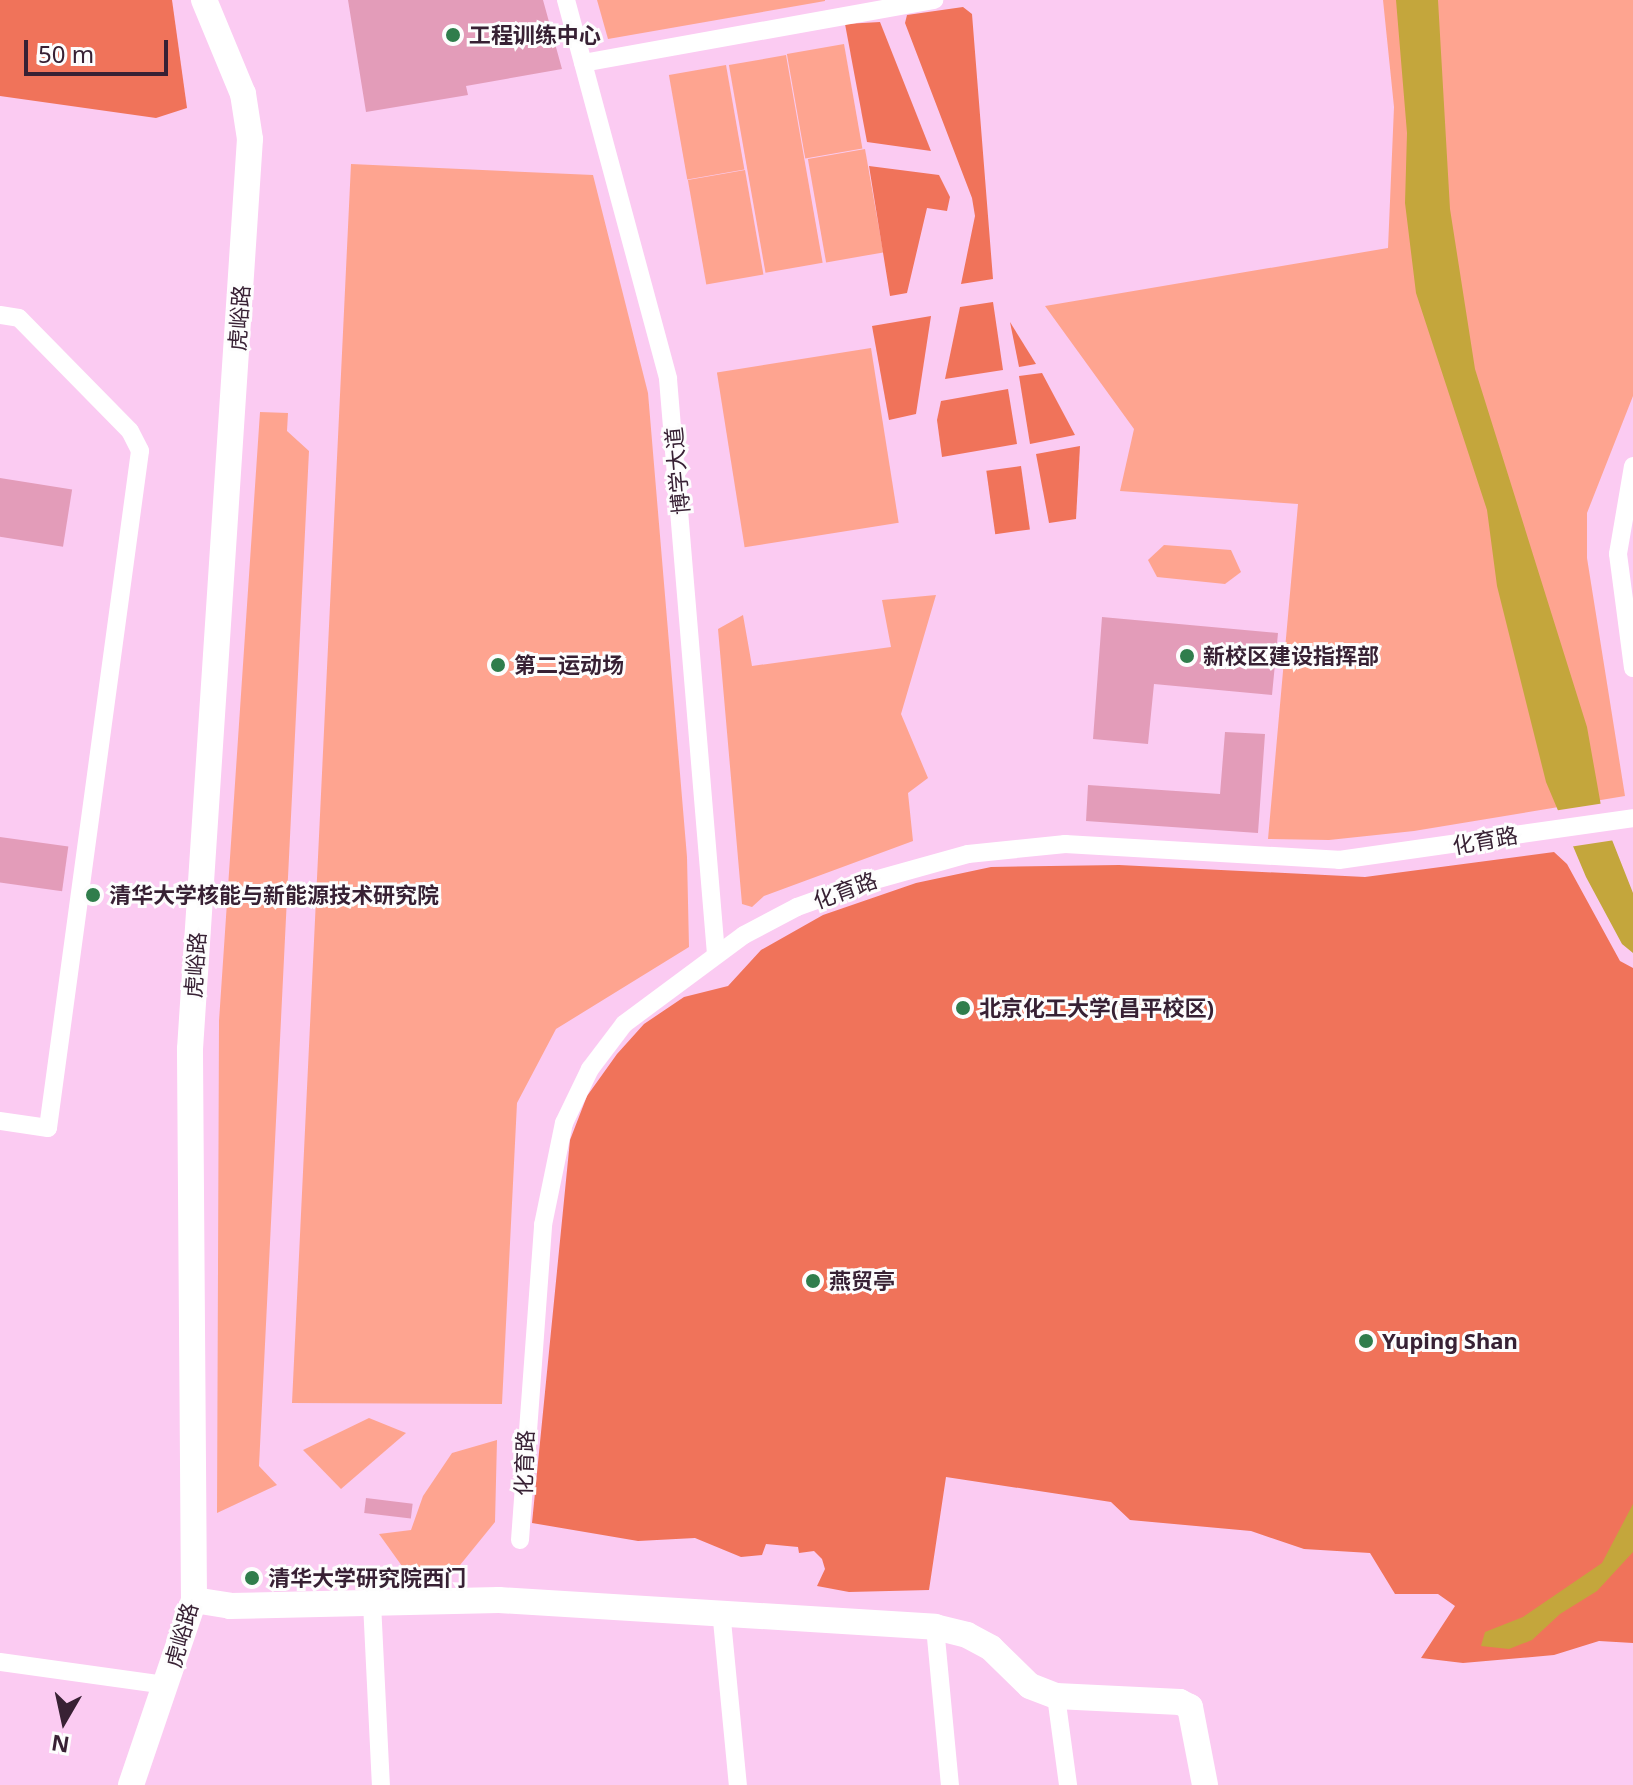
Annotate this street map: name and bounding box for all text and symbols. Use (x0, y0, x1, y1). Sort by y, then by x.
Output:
place label: 工程训练中心 (469, 22, 601, 48)
scale bar (28, 24, 172, 74)
marker: 工程训练中心 (444, 26, 462, 44)
text: 50 m (38, 37, 94, 70)
street label: 虎峪路 (224, 284, 254, 352)
street label: 博学大道 (660, 426, 694, 516)
place label: 新校区建设指挥部 (1203, 643, 1379, 669)
marker: 新校区建设指挥部 (1178, 647, 1196, 665)
place label: 第二运动场 (514, 652, 624, 678)
marker: 第二运动场 (489, 656, 507, 674)
street label: 化育路 (1450, 821, 1520, 859)
street label: 化育路 (809, 866, 881, 914)
place label: 清华大学核能与新能源技术研究院 (109, 882, 439, 908)
marker: 清华大学核能与新能源技术研究院 (84, 886, 102, 904)
street label: 虎峪路 (180, 931, 210, 999)
place label: 北京化工大学(昌平校区) (979, 995, 1214, 1021)
marker: 北京化工大学(昌平校区) (954, 999, 972, 1017)
place label: 燕贸亭 (829, 1268, 895, 1294)
marker: 燕贸亭 (804, 1272, 822, 1290)
place label: Yuping Shan (1382, 1328, 1518, 1354)
marker: Yuping Shan (1357, 1332, 1375, 1350)
street label: 化育路 (510, 1430, 538, 1496)
place label: 清华大学研究院西门 (268, 1565, 466, 1591)
marker: 清华大学研究院西门 (243, 1569, 261, 1587)
street label: 虎峪路 (159, 1600, 203, 1670)
north arrow (24, 1681, 104, 1761)
text: N (49, 1728, 71, 1761)

